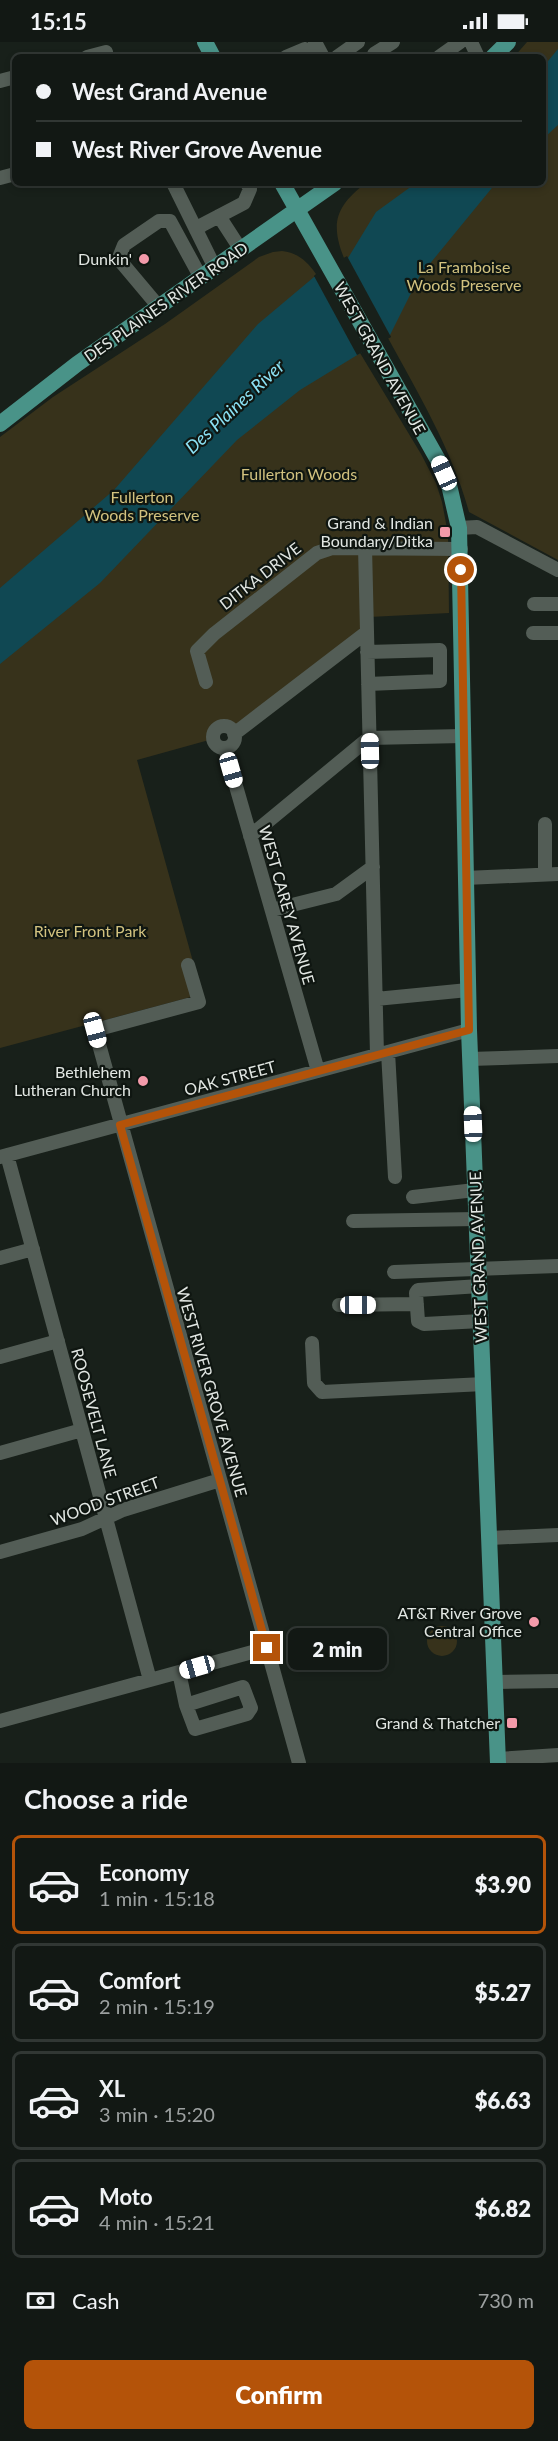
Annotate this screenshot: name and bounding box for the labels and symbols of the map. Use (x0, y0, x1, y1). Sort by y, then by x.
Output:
street label: DES PLAINES RIVER ROAD (80, 238, 251, 365)
place label: Dunkin' (78, 249, 132, 268)
marker: Dunkin' (137, 252, 151, 266)
park label: La Framboise Woods Preserve (407, 257, 521, 294)
street label: WEST GRAND AVENUE (331, 278, 430, 437)
water label: Des Plaines River (180, 354, 289, 458)
car (428, 453, 460, 493)
park label: Fullerton Woods (241, 464, 357, 483)
park label: Fullerton Woods Preserve (85, 487, 199, 524)
place label: Grand & Indian Boundary/Ditka (321, 513, 433, 550)
marker: Grand & Indian Boundary/Ditka (438, 525, 452, 539)
street label: DITKA DRIVE (215, 538, 304, 613)
route start (447, 556, 474, 583)
car (361, 733, 379, 769)
car (217, 750, 245, 790)
street label: WEST CAREY AVENUE (256, 823, 319, 987)
park label: River Front Park (34, 921, 147, 940)
car (82, 1010, 108, 1050)
street label: OAK STREET (182, 1056, 278, 1099)
place label: Bethlehem Lutheran Church (14, 1062, 131, 1099)
marker: Bethlehem Lutheran Church (136, 1074, 150, 1088)
car (463, 1106, 483, 1142)
street label: WEST GRAND AVENUE (465, 1171, 490, 1343)
street label: WEST RIVER GROVE AVENUE (173, 1285, 252, 1499)
car (340, 1296, 376, 1314)
street label: ROOSEVELT LANE (68, 1346, 121, 1480)
street label: WOOD STREET (48, 1472, 162, 1529)
place label: AT&T River Grove Central Office (397, 1603, 522, 1640)
marker: AT&T River Grove Central Office (527, 1615, 541, 1629)
callout: 2 min (288, 1627, 387, 1669)
route end (253, 1634, 280, 1661)
car (177, 1653, 217, 1681)
place label: Grand & Thatcher (375, 1713, 500, 1732)
marker: Grand & Thatcher (505, 1716, 519, 1730)

